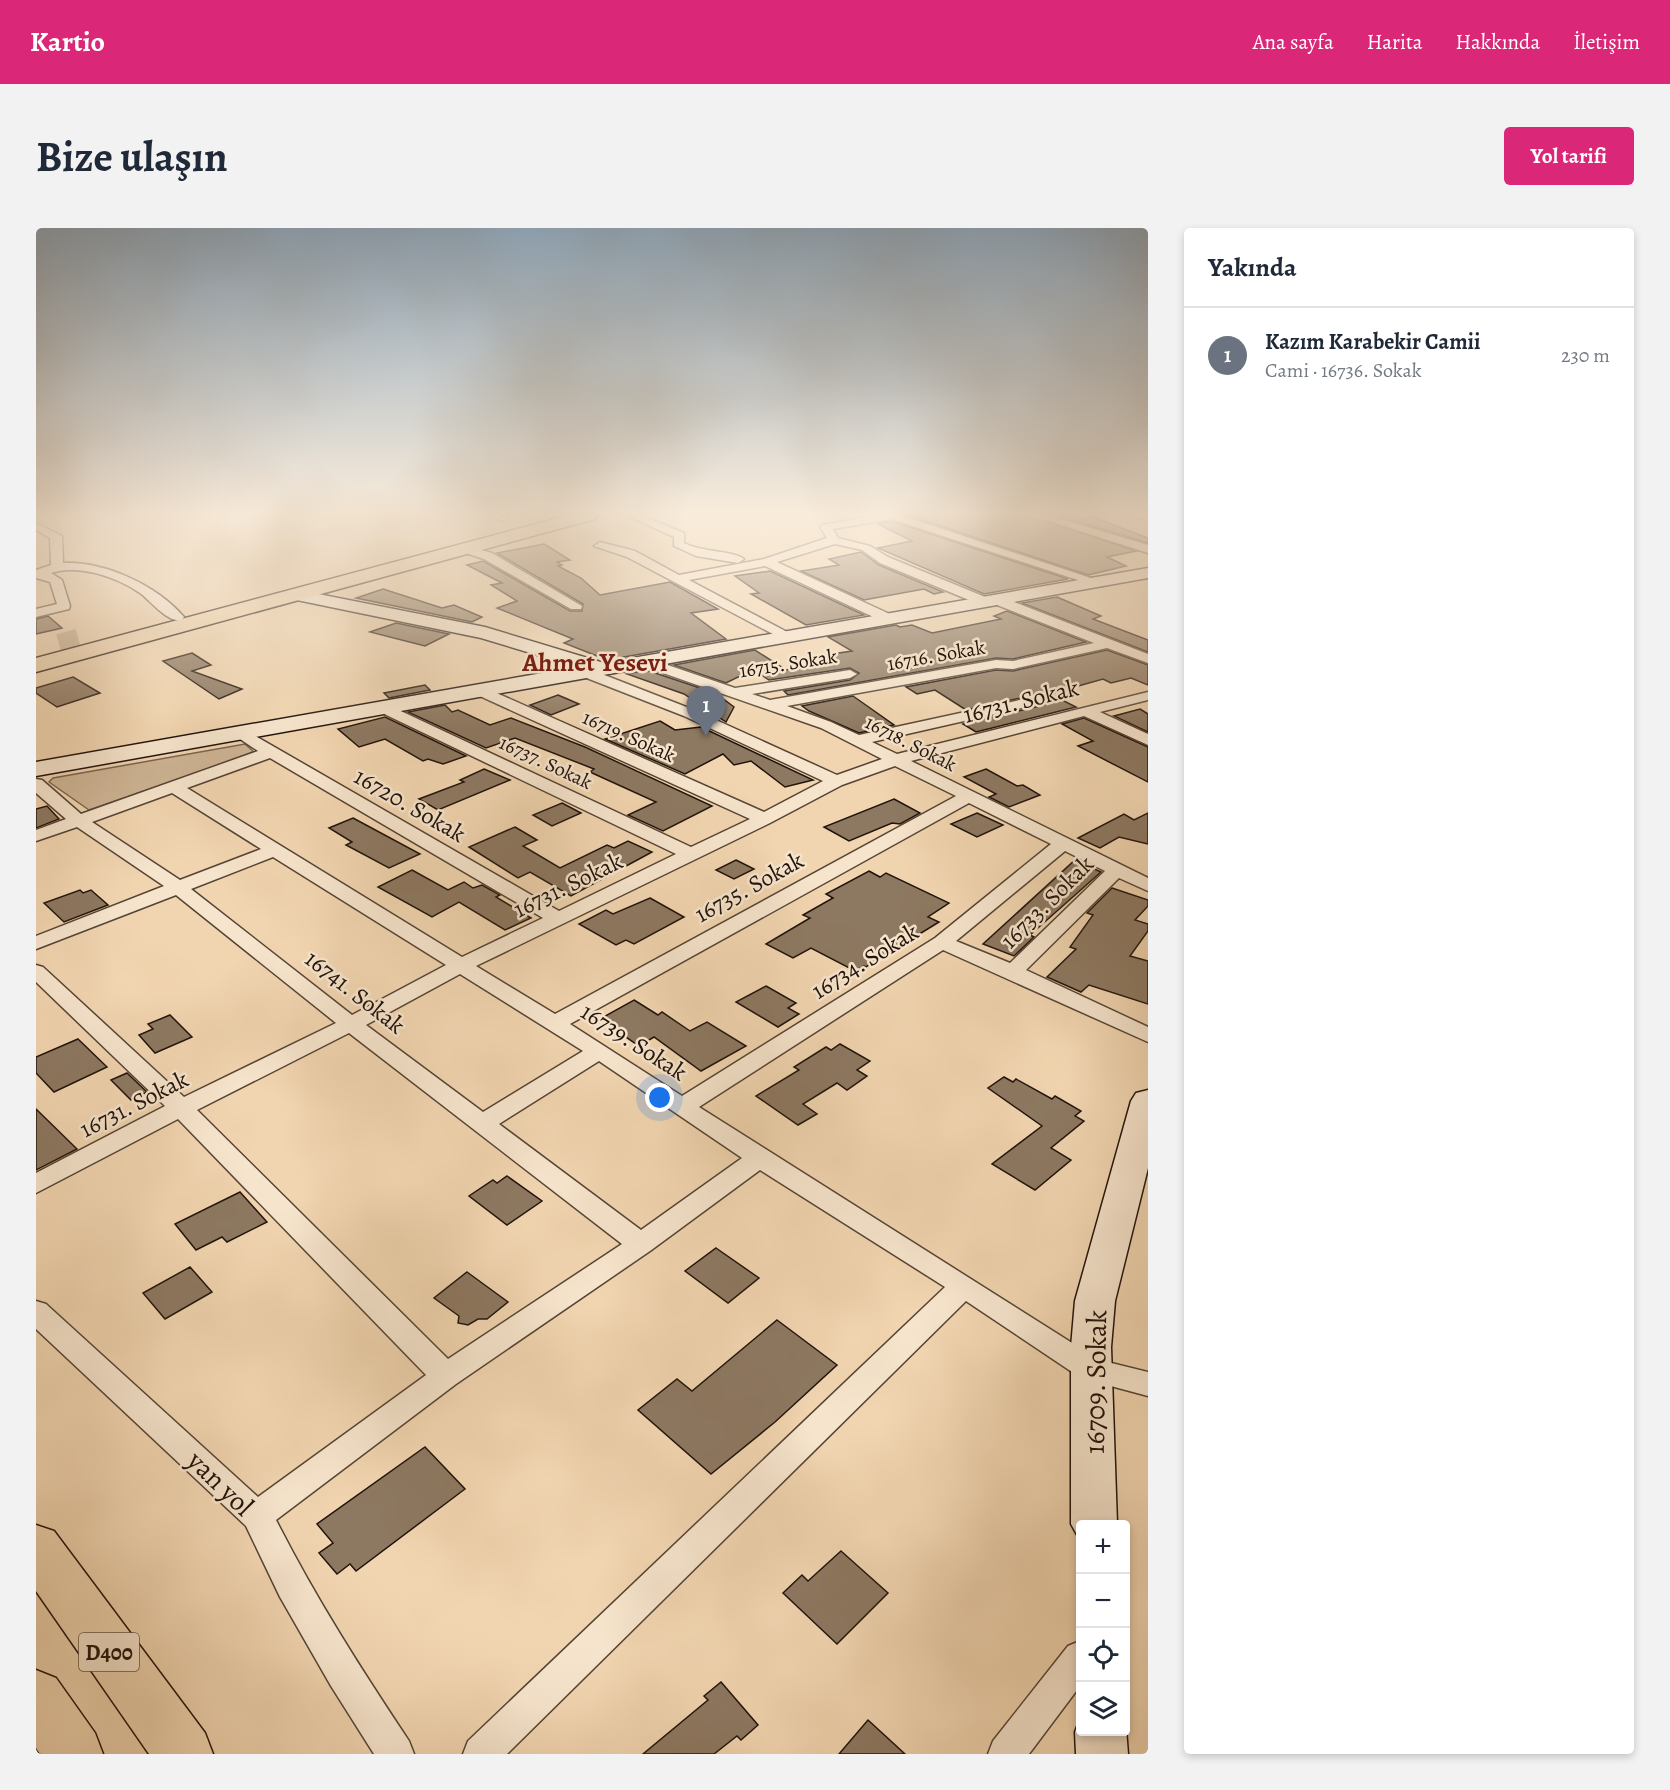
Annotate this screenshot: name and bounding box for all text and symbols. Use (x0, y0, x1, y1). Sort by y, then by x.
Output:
text: Kartio (30, 23, 105, 61)
text: Ana sayfa (1253, 28, 1334, 56)
text: Harita (1367, 28, 1423, 56)
text: Hakkında (1456, 28, 1540, 56)
text: İletişim (1573, 28, 1640, 56)
button: Yol tarifi (1504, 127, 1634, 185)
text: Bize ulaşın (36, 128, 228, 185)
text: Yakında (1208, 250, 1297, 285)
text: Kazım Karabekir Camii (1265, 327, 1480, 357)
text: 1 (1224, 342, 1231, 369)
text: 230 m (1561, 342, 1610, 369)
text: Cami · 16736. Sokak (1265, 357, 1422, 384)
street label: 16716. Sokak (885, 634, 987, 677)
street label: 16715. Sokak (737, 642, 839, 685)
district label: Ahmet Yesevi (521, 645, 668, 680)
street label: 16731. Sokak (960, 671, 1082, 731)
pin: 1 (686, 686, 726, 736)
street label: 16719. Sokak (578, 704, 680, 769)
street label: 16718. Sokak (860, 709, 961, 778)
street label: 16737. Sokak (495, 729, 597, 796)
street label: 16720. Sokak (348, 760, 472, 850)
street label: 16735. Sokak (689, 844, 809, 930)
street label: 16731. Sokak (508, 845, 628, 925)
street label: 16733. Sokak (993, 848, 1101, 956)
street label: 16734. Sokak (805, 915, 925, 1007)
street label: 16741. Sokak (298, 943, 412, 1041)
street label: 16739. Sokak (575, 996, 693, 1088)
street label: 16731. Sokak (74, 1063, 194, 1145)
your location (645, 1083, 674, 1112)
street label: 16709. Sokak (1076, 1310, 1116, 1454)
street label: yan yol (178, 1442, 262, 1525)
map controls (1076, 1520, 1130, 1736)
button: + (1076, 1520, 1130, 1574)
button: − (1076, 1574, 1130, 1628)
button: locate (1076, 1628, 1130, 1682)
road number: D400 (79, 1633, 139, 1671)
button: layers (1076, 1682, 1130, 1736)

